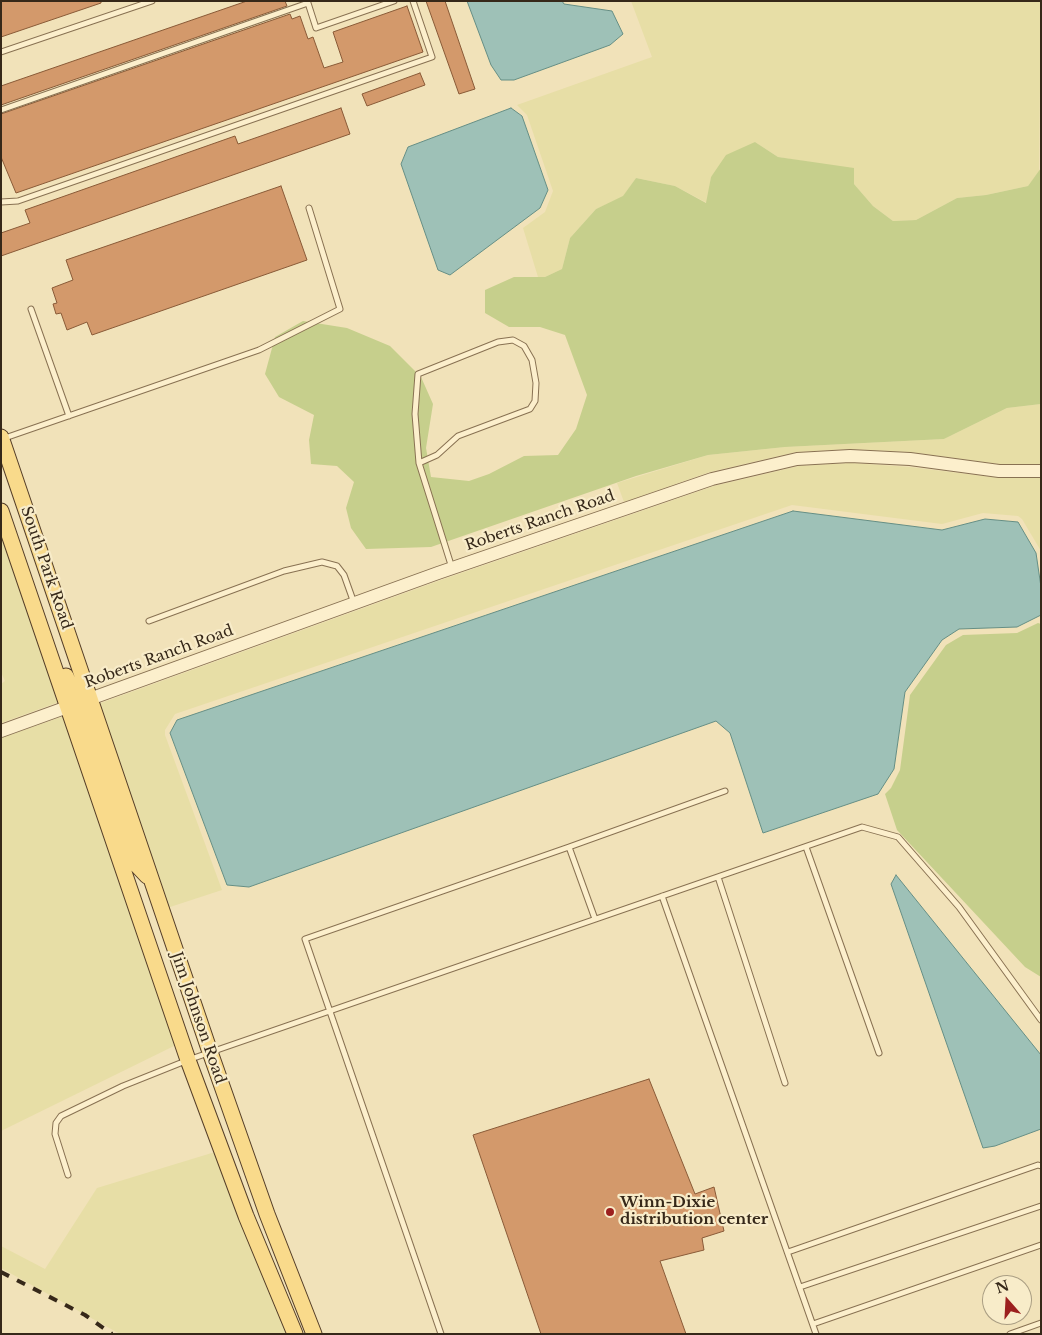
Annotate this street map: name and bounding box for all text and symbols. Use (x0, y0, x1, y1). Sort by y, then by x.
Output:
street label: Roberts Ranch Road (463, 487, 617, 555)
street label: South Park Road (17, 504, 75, 632)
street label: Roberts Ranch Road (82, 622, 236, 692)
street label: Jim Johnson Road (167, 950, 229, 1086)
place label: Winn-Dixie distribution center (620, 1194, 768, 1229)
marker: Winn-Dixie distribution center (604, 1206, 616, 1218)
north arrow (982, 1275, 1032, 1325)
text: N (993, 1276, 1012, 1297)

